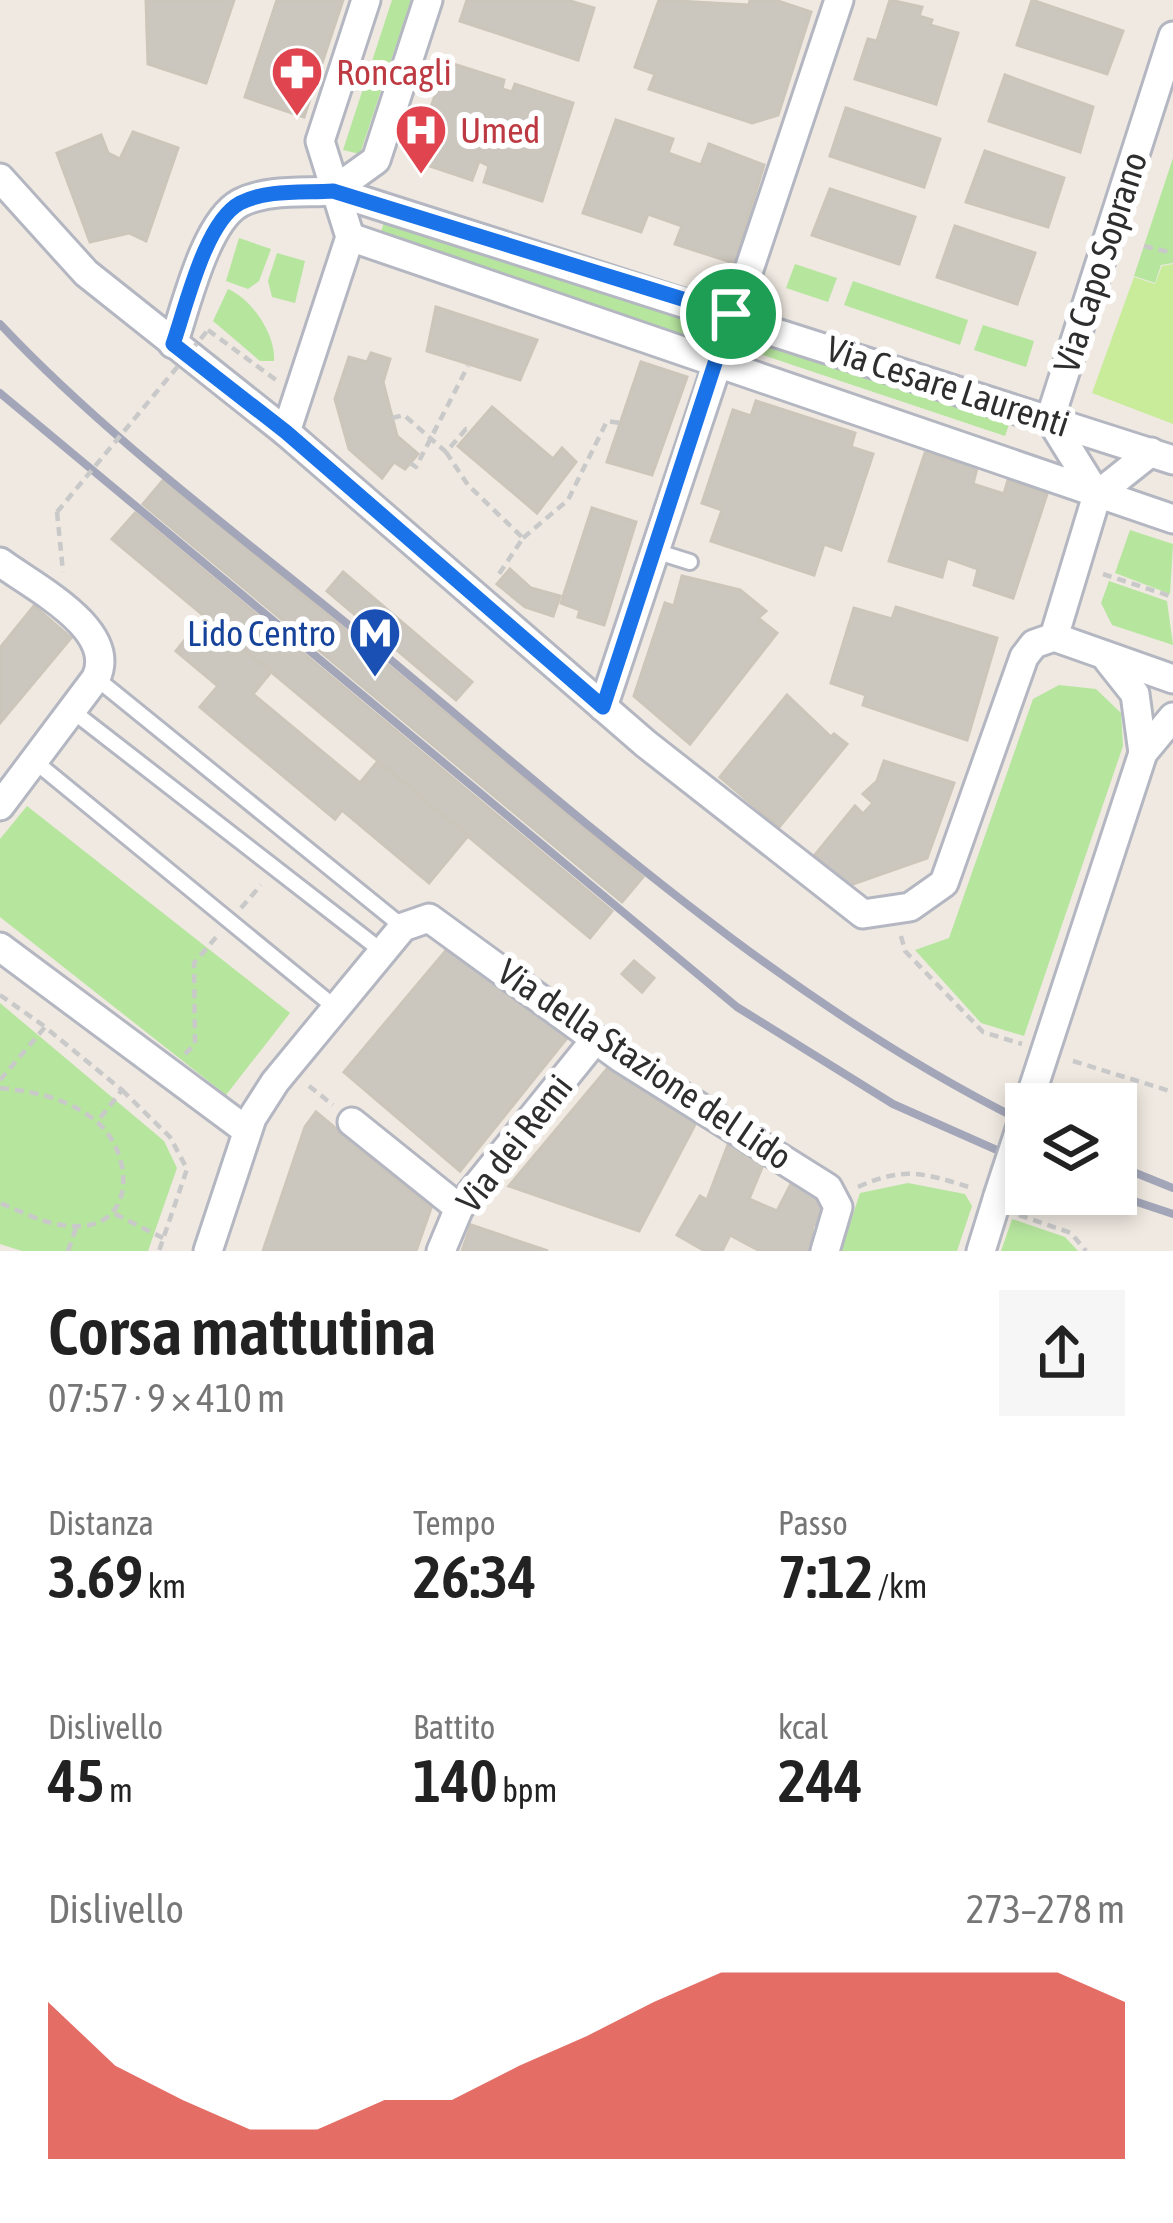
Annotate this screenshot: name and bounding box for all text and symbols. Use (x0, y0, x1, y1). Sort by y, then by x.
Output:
pharmacy icon: Roncagli (269, 44, 325, 118)
place label: Roncagli (336, 51, 452, 93)
hospital icon: Umed (393, 102, 449, 176)
place label: Umed (460, 109, 540, 151)
street label: Via Capo Soprano (1045, 146, 1155, 378)
pin (680, 263, 782, 365)
icon: arrive (698, 281, 764, 347)
street label: Via Cesare Laurenti (821, 327, 1075, 445)
metro station icon: Lido Centro (347, 605, 403, 679)
place label: Lido Centro (187, 612, 336, 654)
street label: Via della Stazione del Lido (490, 950, 800, 1178)
street label: Via dei Remi (447, 1066, 581, 1220)
map controls (1005, 1083, 1137, 1215)
button: layers (1005, 1083, 1137, 1215)
button: share (999, 1290, 1125, 1416)
text: Corsa mattutina (48, 1293, 436, 1369)
text: 07:57 · 9 × 410 m (48, 1376, 285, 1420)
text: Distanza (48, 1504, 154, 1542)
text: Tempo (413, 1504, 495, 1542)
text: Passo (778, 1504, 848, 1542)
text: 3.69 (48, 1542, 143, 1611)
text: 26:34 (413, 1542, 536, 1611)
text: 7:12 (778, 1542, 873, 1611)
text: km (143, 1567, 186, 1605)
text: /km (873, 1567, 927, 1605)
text: Dislivello (48, 1708, 163, 1746)
text: Battito (413, 1708, 495, 1746)
text: kcal (778, 1708, 828, 1746)
text: 45 (48, 1746, 104, 1815)
text: 140 (413, 1746, 498, 1815)
text: 244 (778, 1746, 863, 1815)
text: m (104, 1771, 133, 1809)
text: bpm (498, 1771, 557, 1809)
text: Dislivello (48, 1887, 184, 1931)
text: 273–278 m (966, 1887, 1125, 1931)

